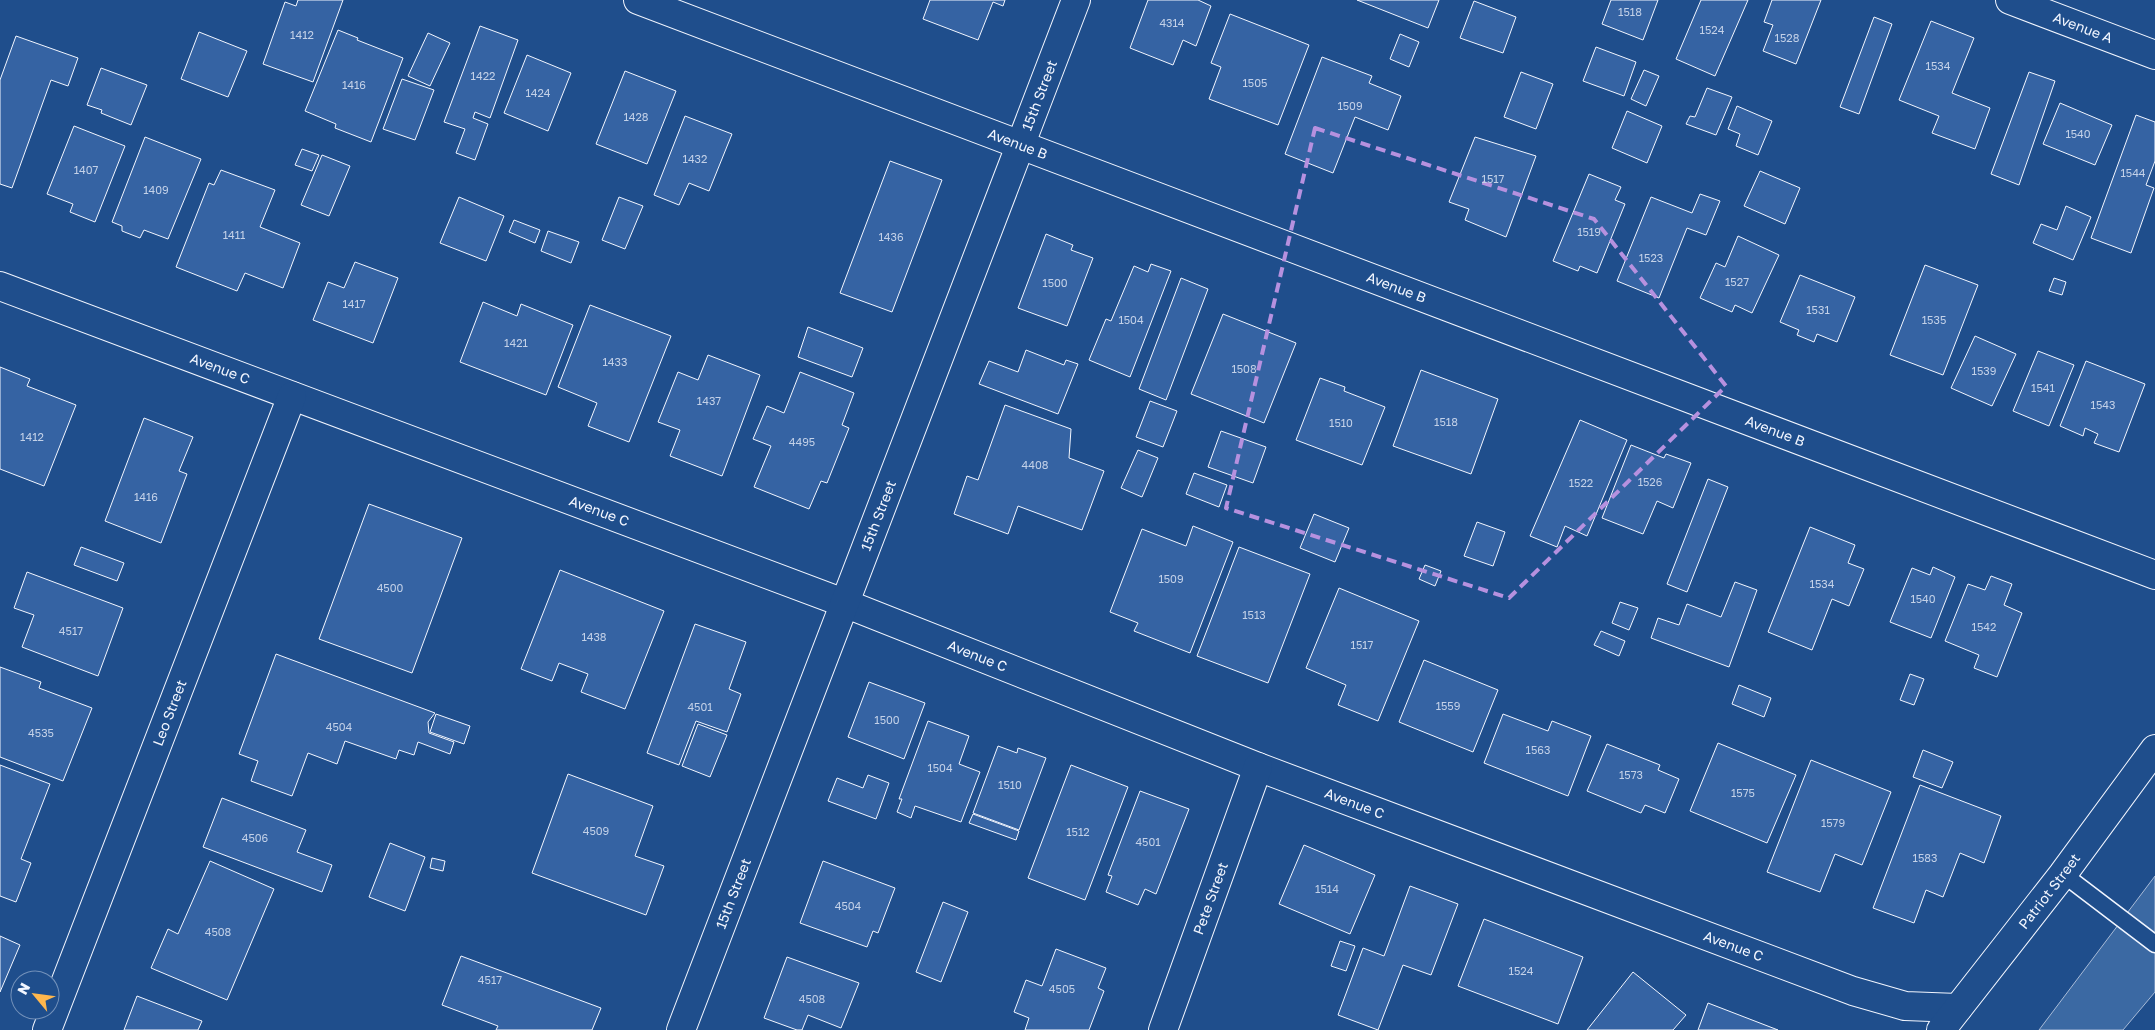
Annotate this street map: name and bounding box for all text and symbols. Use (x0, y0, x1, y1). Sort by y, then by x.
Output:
house number: 1518 (1618, 5, 1642, 18)
street label: Avenue A (2051, 8, 2116, 46)
house number: 4314 (1159, 16, 1185, 29)
house number: 1524 (1700, 23, 1725, 36)
house number: 1412 (290, 28, 314, 41)
house number: 1528 (1775, 31, 1800, 44)
street label: 15th Street (1018, 58, 1060, 133)
house number: 1534 (1926, 59, 1951, 72)
house number: 1422 (471, 69, 495, 82)
house number: 1505 (1243, 76, 1267, 89)
house number: 1416 (342, 78, 366, 91)
house number: 1424 (525, 86, 551, 99)
house number: 1509 (1337, 99, 1363, 112)
house number: 1428 (623, 110, 649, 123)
street label: Avenue B (986, 124, 1050, 162)
house number: 1540 (2065, 127, 2091, 140)
house number: 1432 (683, 152, 707, 165)
house number: 1407 (74, 163, 99, 176)
house number: 1544 (2120, 166, 2146, 179)
house number: 1517 (1482, 172, 1505, 185)
house number: 1409 (143, 183, 169, 196)
house number: 1519 (1577, 225, 1601, 238)
house number: 1411 (223, 228, 245, 241)
house number: 1436 (878, 230, 904, 243)
house number: 1523 (1639, 251, 1663, 264)
street label: Avenue B (1364, 268, 1429, 306)
house number: 1527 (1725, 275, 1749, 288)
house number: 1500 (1042, 276, 1068, 289)
house number: 1417 (342, 297, 366, 310)
house number: 1531 (1806, 303, 1830, 316)
house number: 1504 (1118, 313, 1144, 326)
house number: 1535 (1922, 313, 1946, 326)
house number: 1421 (504, 336, 528, 349)
street label: Avenue C (188, 349, 252, 387)
house number: 1433 (603, 355, 627, 368)
house number: 1508 (1231, 362, 1257, 375)
house number: 1539 (1972, 364, 1996, 377)
house number: 1541 (2031, 381, 2055, 394)
house number: 1437 (697, 394, 721, 407)
house number: 1543 (2091, 398, 2115, 411)
street label: Avenue B (1743, 412, 1807, 450)
house number: 1518 (1434, 415, 1458, 428)
house number: 1510 (1329, 416, 1353, 429)
house number: 1412 (20, 430, 44, 443)
house number: 4495 (789, 435, 815, 448)
house number: 4408 (1022, 458, 1049, 471)
house number: 1526 (1638, 475, 1663, 488)
house number: 1522 (1569, 476, 1593, 489)
street label: 15th Street (857, 478, 899, 553)
house number: 1416 (134, 490, 158, 503)
street label: Avenue C (567, 492, 632, 530)
house number: 1509 (1158, 572, 1184, 585)
house number: 1534 (1810, 577, 1835, 590)
house number: 4500 (377, 581, 404, 594)
house number: 1540 (1910, 592, 1936, 605)
house number: 1513 (1242, 608, 1266, 621)
house number: 1542 (1972, 620, 1996, 633)
house number: 4517 (59, 624, 83, 637)
house number: 1438 (581, 630, 607, 643)
street label: Avenue C (945, 636, 1010, 675)
house number: 1517 (1351, 638, 1374, 651)
street label: Leo Street (149, 677, 190, 748)
house number: 1559 (1436, 699, 1460, 712)
house number: 4501 (687, 700, 713, 713)
house number: 1500 (874, 713, 900, 726)
house number: 4504 (326, 720, 353, 733)
house number: 4535 (28, 726, 54, 739)
house number: 1563 (1526, 743, 1550, 756)
house number: 1504 (927, 761, 953, 774)
house number: 1573 (1619, 768, 1643, 781)
house number: 1510 (998, 778, 1022, 791)
street label: Avenue C (1322, 784, 1387, 822)
house number: 1575 (1731, 786, 1755, 799)
house number: 1579 (1821, 816, 1845, 829)
house number: 4509 (583, 824, 609, 837)
house number: 1512 (1066, 825, 1090, 838)
house number: 4506 (242, 831, 269, 844)
house number: 4501 (1135, 835, 1161, 848)
street label: Patriot Street (2014, 850, 2083, 932)
house number: 1583 (1913, 851, 1937, 864)
street label: 15th Street (712, 856, 754, 931)
street label: Pete Street (1189, 860, 1231, 937)
house number: 1514 (1315, 882, 1339, 895)
house number: 4504 (835, 899, 862, 912)
house number: 4508 (205, 925, 232, 938)
street label: Avenue C (1701, 927, 1766, 965)
house number: 1524 (1509, 964, 1534, 977)
north arrow (10, 970, 60, 1020)
house number: 4517 (478, 973, 502, 986)
text: N (13, 980, 33, 997)
house number: 4505 (1049, 982, 1075, 995)
house number: 4508 (799, 992, 826, 1005)

